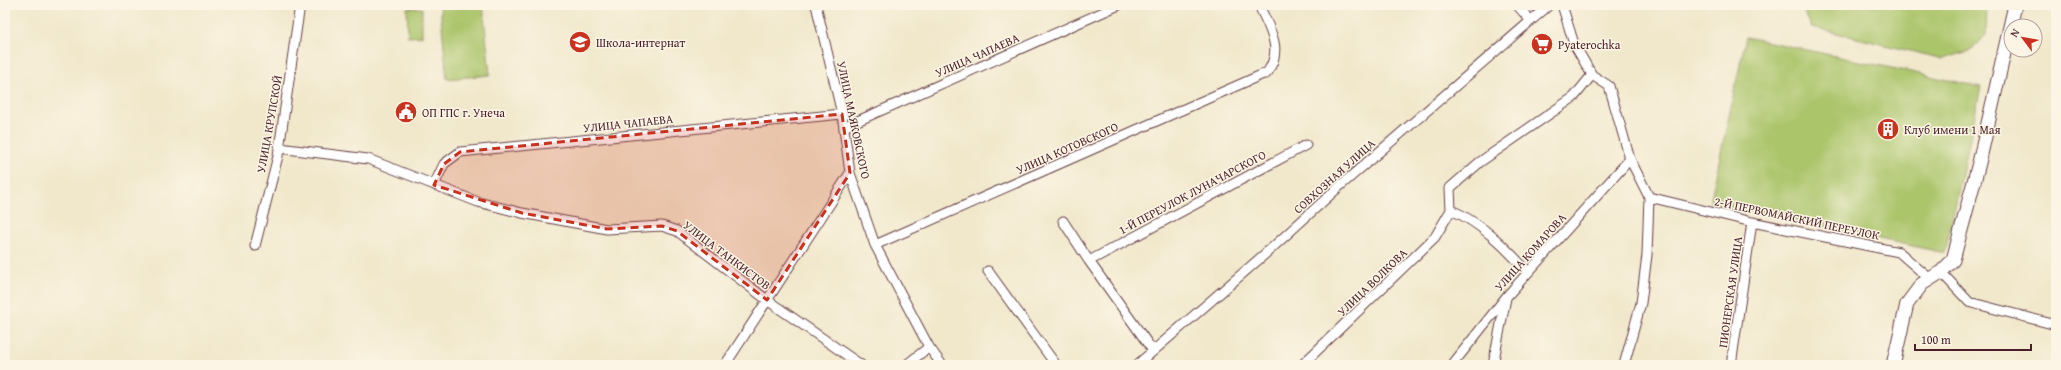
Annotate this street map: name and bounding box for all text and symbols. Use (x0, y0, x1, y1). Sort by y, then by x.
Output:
north arrow (2003, 18, 2043, 58)
text: N (2006, 25, 2024, 40)
school or university icon: Школа-интернат (567, 29, 593, 55)
street label: УЛИЦА ЧАПАЕВА (932, 29, 1022, 81)
supermarket icon: Pyaterochka (1529, 31, 1555, 57)
place label: Школа-интернат (596, 34, 686, 51)
place label: Pyaterochka (1558, 36, 1621, 53)
street label: УЛИЦА МАЯКОВСКОГО (833, 59, 875, 181)
street label: УЛИЦА КРУПСКОЙ (252, 74, 286, 174)
public building icon: ОП ГПС г. Унеча (393, 99, 419, 125)
place label: ОП ГПС г. Унеча (422, 104, 505, 121)
street label: УЛИЦА ЧАПАЕВА (582, 110, 675, 136)
building icon: Клуб имени 1 Мая (1875, 116, 1901, 142)
street label: УЛИЦА КОТОВСКОГО (1013, 118, 1121, 178)
place label: Клуб имени 1 Мая (1904, 121, 2001, 138)
street label: СОВХОЗНАЯ УЛИЦА (1289, 134, 1379, 217)
street label: 1-Й ПЕРЕУЛОК ЛУНАЧАРСКОГО (1115, 146, 1269, 238)
street label: 2-Й ПЕРВОМАЙСКИЙ ПЕРЕУЛОК (1713, 192, 1882, 244)
street label: УЛИЦА КОМАРОВА (1490, 209, 1570, 295)
street label: УЛИЦА ТАНКИСТОВ (680, 216, 774, 294)
street label: ПИОНЕРСКАЯ УЛИЦА (1714, 234, 1746, 349)
street label: УЛИЦА ВОЛКОВА (1333, 244, 1411, 320)
scale bar (1915, 326, 2031, 352)
text: 100 m (1921, 331, 1951, 348)

